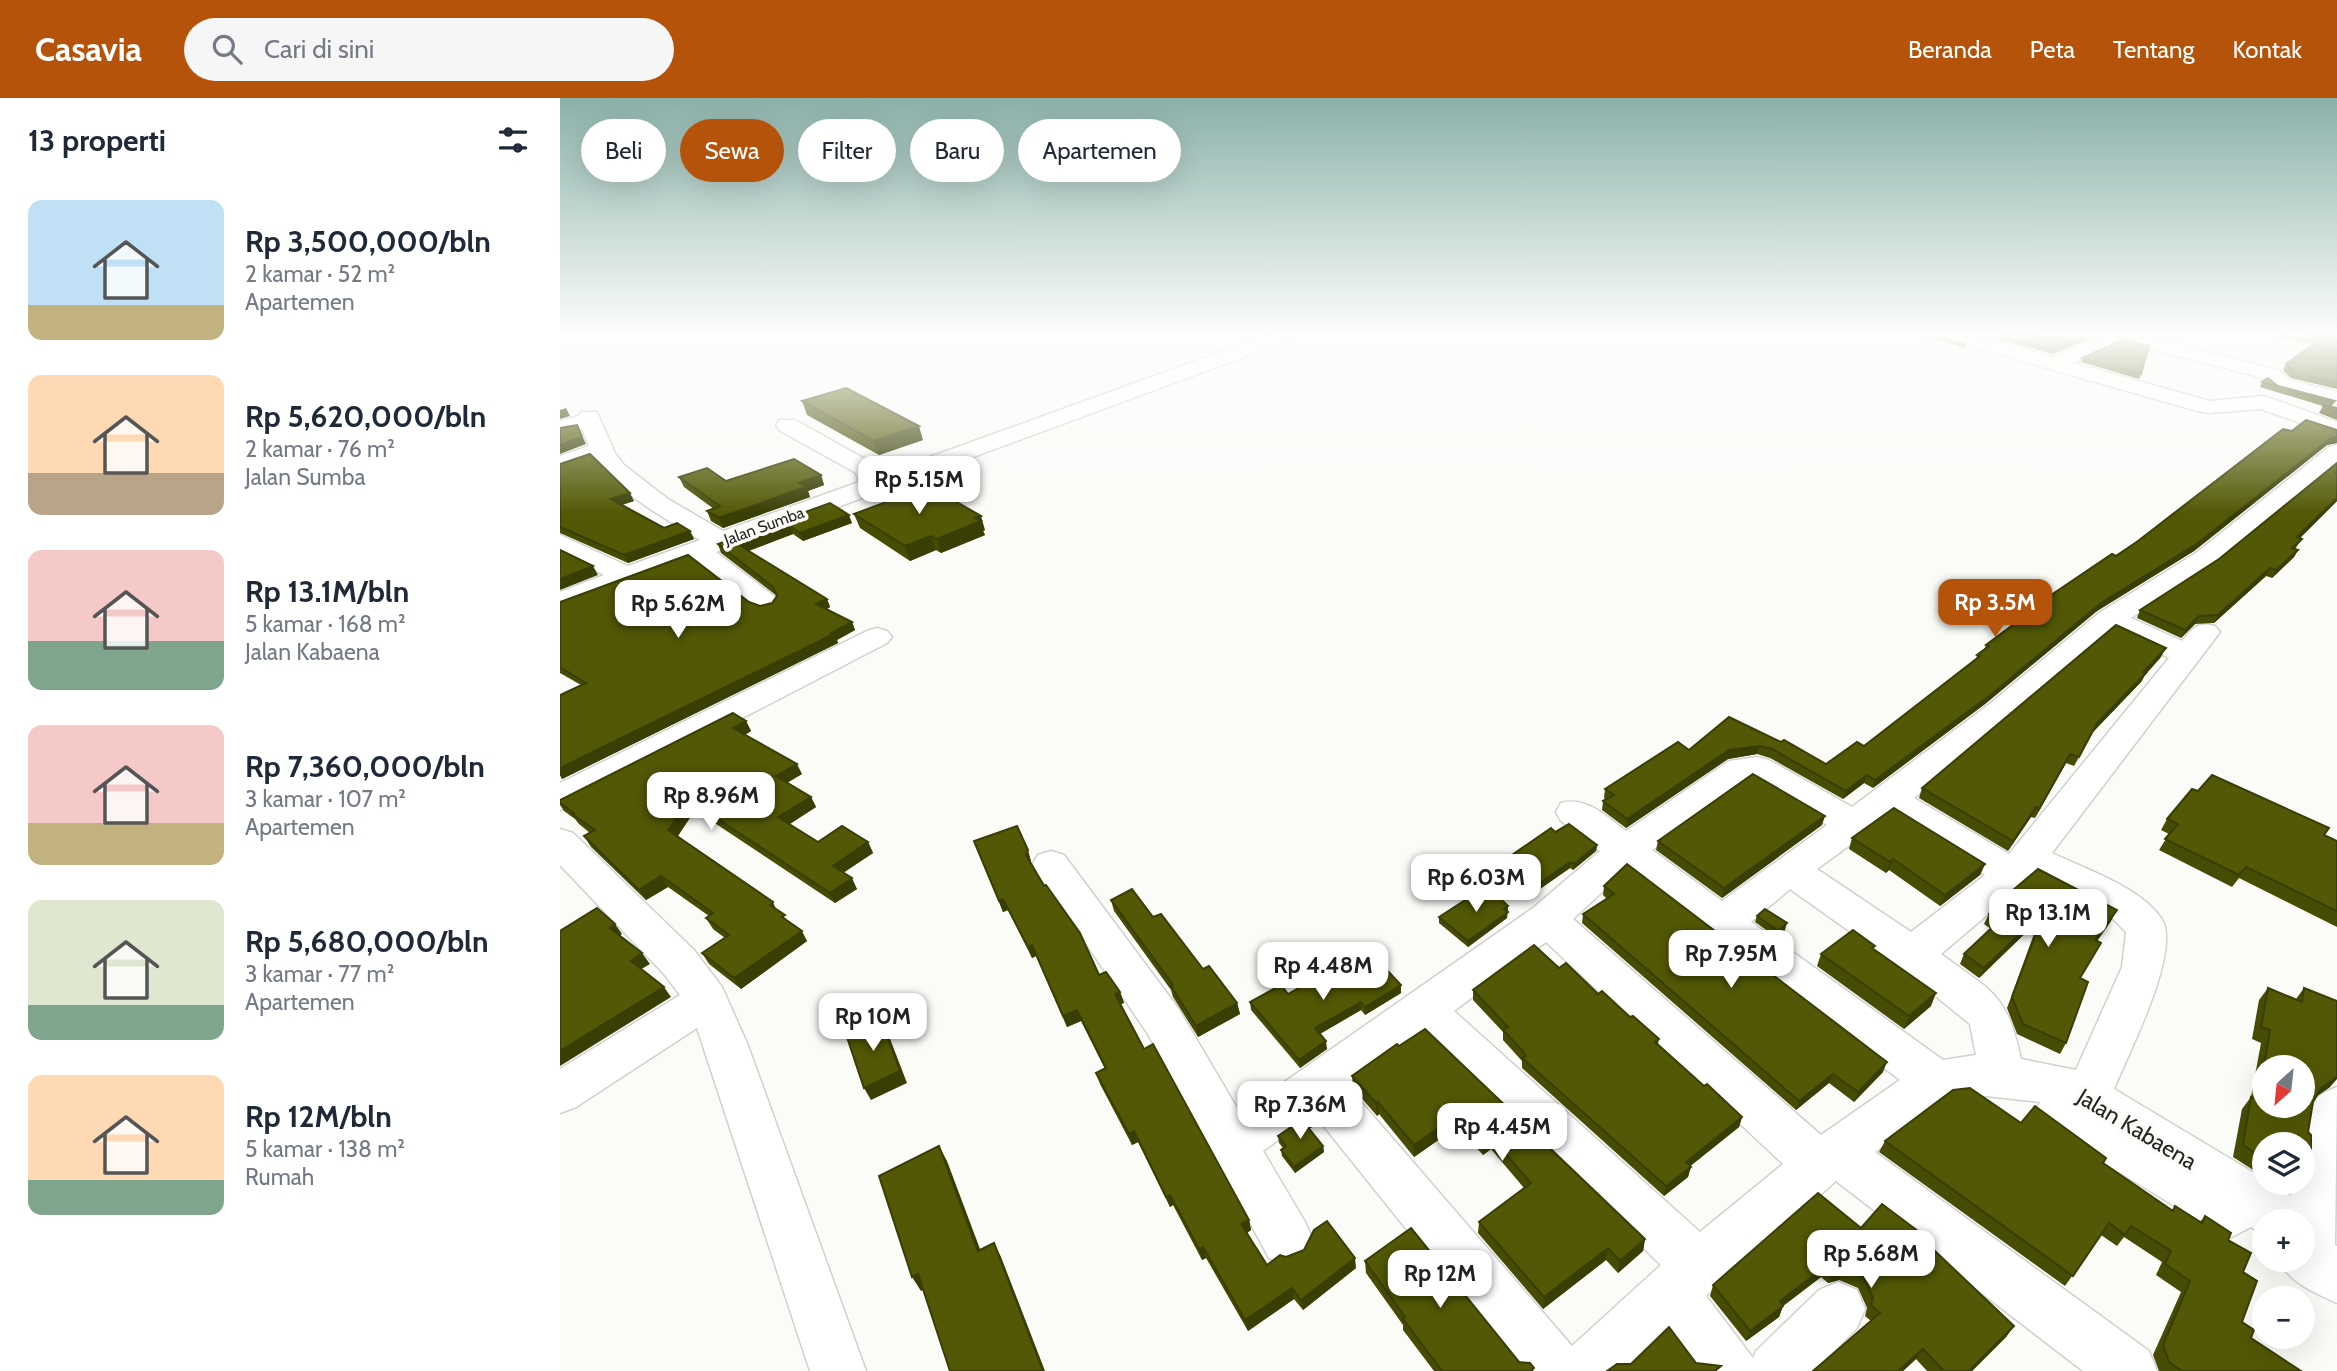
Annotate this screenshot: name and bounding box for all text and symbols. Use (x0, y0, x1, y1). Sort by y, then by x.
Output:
search box (184, 18, 674, 81)
text: Casavia (35, 29, 142, 69)
icon: search (208, 30, 246, 68)
text: Cari di sini (264, 33, 374, 65)
text: Beranda (1908, 35, 1992, 64)
text: Peta (2030, 35, 2075, 64)
text: Tentang (2113, 35, 2194, 64)
text: Kontak (2232, 35, 2302, 64)
chip: Beli (581, 119, 666, 182)
chip: Sewa (680, 119, 784, 182)
chip: Filter (798, 119, 896, 182)
chip: Baru (910, 119, 1004, 182)
chip: Apartemen (1018, 119, 1181, 182)
icon: filters (494, 121, 532, 159)
text: 13 properti (28, 122, 166, 159)
text: Rp 3,500,000/bln (245, 223, 491, 260)
icon: home (84, 228, 168, 312)
text: 2 kamar · 52 m² (245, 260, 395, 288)
text: Apartemen (245, 288, 355, 316)
text: Rp 5,620,000/bln (245, 398, 486, 435)
icon: home (84, 403, 168, 487)
text: 2 kamar · 76 m² (245, 435, 395, 463)
pin: Rp 5.15M (847, 456, 991, 516)
text: Jalan Sumba (245, 463, 366, 491)
text: Rp 5.15M (874, 465, 964, 493)
street label: Jalan Sumba (720, 503, 807, 550)
text: Rp 13.1M/bln (245, 573, 409, 610)
icon: home (84, 578, 168, 662)
pin: Rp 5.62M (606, 580, 750, 640)
pin: Rp 3.5M (1930, 580, 2060, 639)
text: Rp 3.5M (1954, 588, 2036, 616)
text: Rp 5.62M (631, 589, 725, 617)
text: 5 kamar · 168 m² (245, 610, 406, 638)
text: Jalan Kabaena (245, 638, 380, 666)
text: Rp 7,360,000/bln (245, 748, 485, 785)
icon: home (84, 753, 168, 837)
pin: Rp 8.96M (639, 772, 783, 832)
text: Rp 8.96M (663, 781, 759, 809)
text: 3 kamar · 107 m² (245, 785, 406, 813)
text: Apartemen (245, 813, 355, 841)
pin: Rp 6.03M (1404, 854, 1548, 914)
text: Rp 6.03M (1427, 863, 1525, 891)
pin: Rp 13.1M (1976, 890, 2120, 949)
text: Rp 13.1M (2005, 898, 2091, 926)
text: Rp 5,680,000/bln (245, 923, 489, 960)
icon: home (84, 928, 168, 1012)
pin: Rp 7.95M (1659, 930, 1803, 990)
text: Rp 7.95M (1685, 939, 1777, 967)
pin: Rp 4.48M (1251, 942, 1395, 1002)
text: Rp 4.48M (1273, 951, 1373, 979)
text: 3 kamar · 77 m² (245, 960, 394, 988)
text: Apartemen (245, 988, 355, 1016)
pin: Rp 10M (816, 993, 930, 1053)
text: Rp 10M (835, 1002, 911, 1030)
north arrow (2252, 1055, 2315, 1118)
map controls (2252, 1055, 2315, 1349)
pin: Rp 7.36M (1228, 1082, 1372, 1141)
street label: Jalan Kabaena (2071, 1082, 2202, 1176)
text: Rp 7.36M (1253, 1090, 1347, 1118)
text: Rp 12M/bln (245, 1098, 392, 1135)
icon: home (84, 1103, 168, 1187)
pin: Rp 4.45M (1430, 1104, 1574, 1163)
text: Rp 4.45M (1453, 1112, 1551, 1140)
button: layers (2252, 1132, 2315, 1195)
text: 5 kamar · 138 m² (245, 1135, 405, 1163)
text: Rumah (245, 1163, 314, 1191)
button: + (2252, 1209, 2315, 1272)
pin: Rp 5.68M (1799, 1230, 1943, 1290)
text: Rp 5.68M (1823, 1239, 1919, 1267)
pin: Rp 12M (1383, 1250, 1497, 1310)
text: Rp 12M (1404, 1259, 1476, 1287)
button: − (2252, 1286, 2315, 1349)

